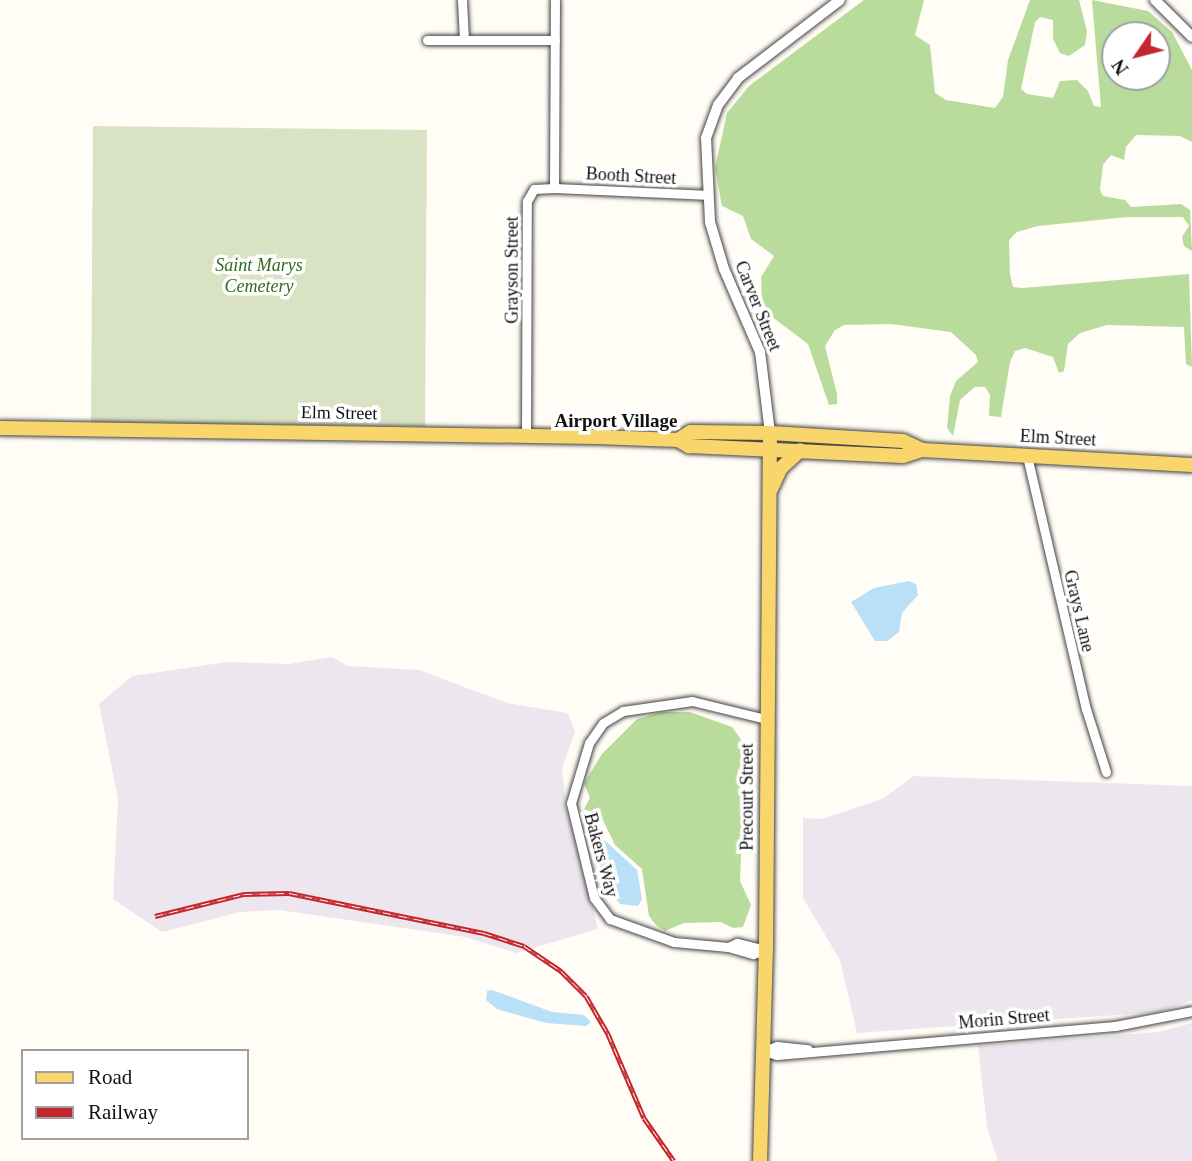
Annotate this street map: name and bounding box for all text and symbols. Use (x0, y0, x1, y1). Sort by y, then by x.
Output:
north arrow (1101, 21, 1171, 91)
text: N (1107, 56, 1133, 79)
street label: Booth Street (585, 163, 677, 189)
street label: Grayson Street (501, 216, 523, 324)
park label: Saint Marys Cemetery (215, 255, 303, 298)
street label: Carver Street (730, 258, 786, 354)
street label: Elm Street (301, 402, 377, 424)
district label: Airport Village (554, 410, 678, 432)
street label: Elm Street (1019, 425, 1097, 451)
street label: Grays Lane (1059, 568, 1099, 654)
street label: Precourt Street (736, 743, 758, 851)
street label: Bakers Way (579, 810, 623, 900)
street label: Morin Street (957, 1004, 1051, 1034)
legend (21, 1049, 248, 1140)
text: Road (88, 1065, 132, 1089)
text: Railway (88, 1100, 158, 1124)

